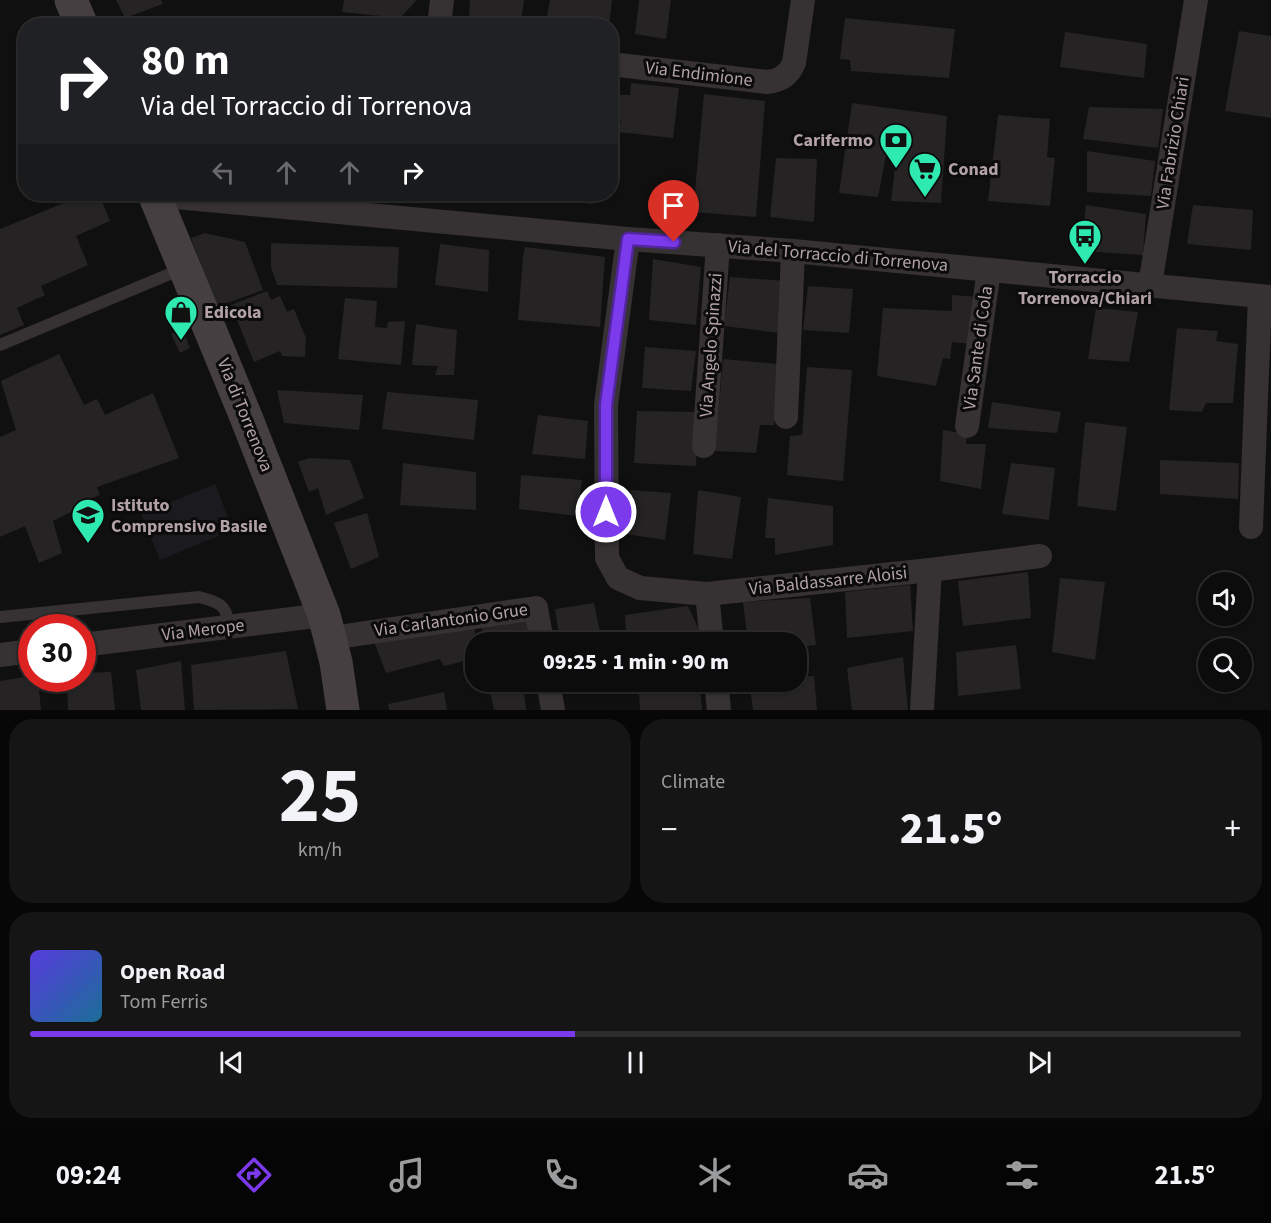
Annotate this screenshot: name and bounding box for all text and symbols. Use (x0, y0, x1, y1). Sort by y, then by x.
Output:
text: 80 m (141, 31, 230, 91)
icon: right (42, 42, 120, 120)
street label: Via Endimione (644, 55, 754, 93)
street label: Via Fabrizio Chiari (1150, 75, 1196, 211)
text: Via del Torraccio di Torrenova (141, 87, 472, 126)
bank icon: Carifermo (878, 122, 914, 169)
place label: Carifermo (793, 128, 873, 153)
supermarket icon: Conad (907, 151, 943, 198)
icon: left (207, 156, 240, 189)
icon: ahead (270, 156, 303, 189)
icon: ahead (333, 156, 366, 189)
icon: right (396, 156, 429, 189)
place label: Conad (948, 157, 999, 182)
pin (648, 180, 699, 242)
icon: arrive (657, 189, 690, 222)
bus stop icon: Torraccio Torrenova/Chiari (1067, 218, 1103, 265)
street label: Via del Torraccio di Torrenova (727, 234, 949, 278)
place label: Torraccio Torrenova/Chiari (1018, 265, 1152, 311)
street label: Via Angelo Spinazzi (693, 272, 729, 418)
street label: Via Sante di Cola (957, 284, 999, 412)
shop icon: Edicola (163, 294, 199, 341)
place label: Edicola (204, 300, 262, 325)
street label: Via di Torrenova (211, 354, 279, 476)
position arrow (574, 480, 638, 544)
place label: Istituto Comprensivo Basile (111, 493, 267, 539)
school or university icon: Istituto Comprensivo Basile (70, 497, 106, 544)
street label: Via Baldassarre Aloisi (748, 560, 908, 602)
map controls (1198, 572, 1252, 692)
button: sound (1198, 572, 1252, 626)
street label: Via Carlantonio Grue (373, 597, 529, 643)
street label: Via Merope (160, 613, 246, 647)
speed limit sign: 30 (18, 614, 96, 692)
button: search (1198, 638, 1252, 692)
text: 09:25 · 1 min · 90 m (543, 646, 729, 678)
text: 25 (279, 741, 361, 852)
text: Climate (661, 768, 725, 796)
text: 21.5° (900, 797, 1002, 861)
text: − (661, 806, 677, 853)
text: + (1225, 806, 1241, 853)
text: km/h (298, 836, 342, 864)
text: Open Road (120, 956, 225, 988)
text: Tom Ferris (120, 988, 208, 1016)
icon: previous (215, 1046, 248, 1079)
icon: pause (619, 1046, 652, 1079)
icon: next (1023, 1046, 1056, 1079)
icon: directions (233, 1154, 275, 1196)
icon: music (386, 1154, 428, 1196)
icon: phone (540, 1154, 582, 1196)
icon: climate (694, 1154, 736, 1196)
icon: car (847, 1154, 889, 1196)
icon: filters (1001, 1154, 1043, 1196)
text: 09:24 (56, 1156, 121, 1195)
text: 21.5° (1154, 1156, 1215, 1195)

